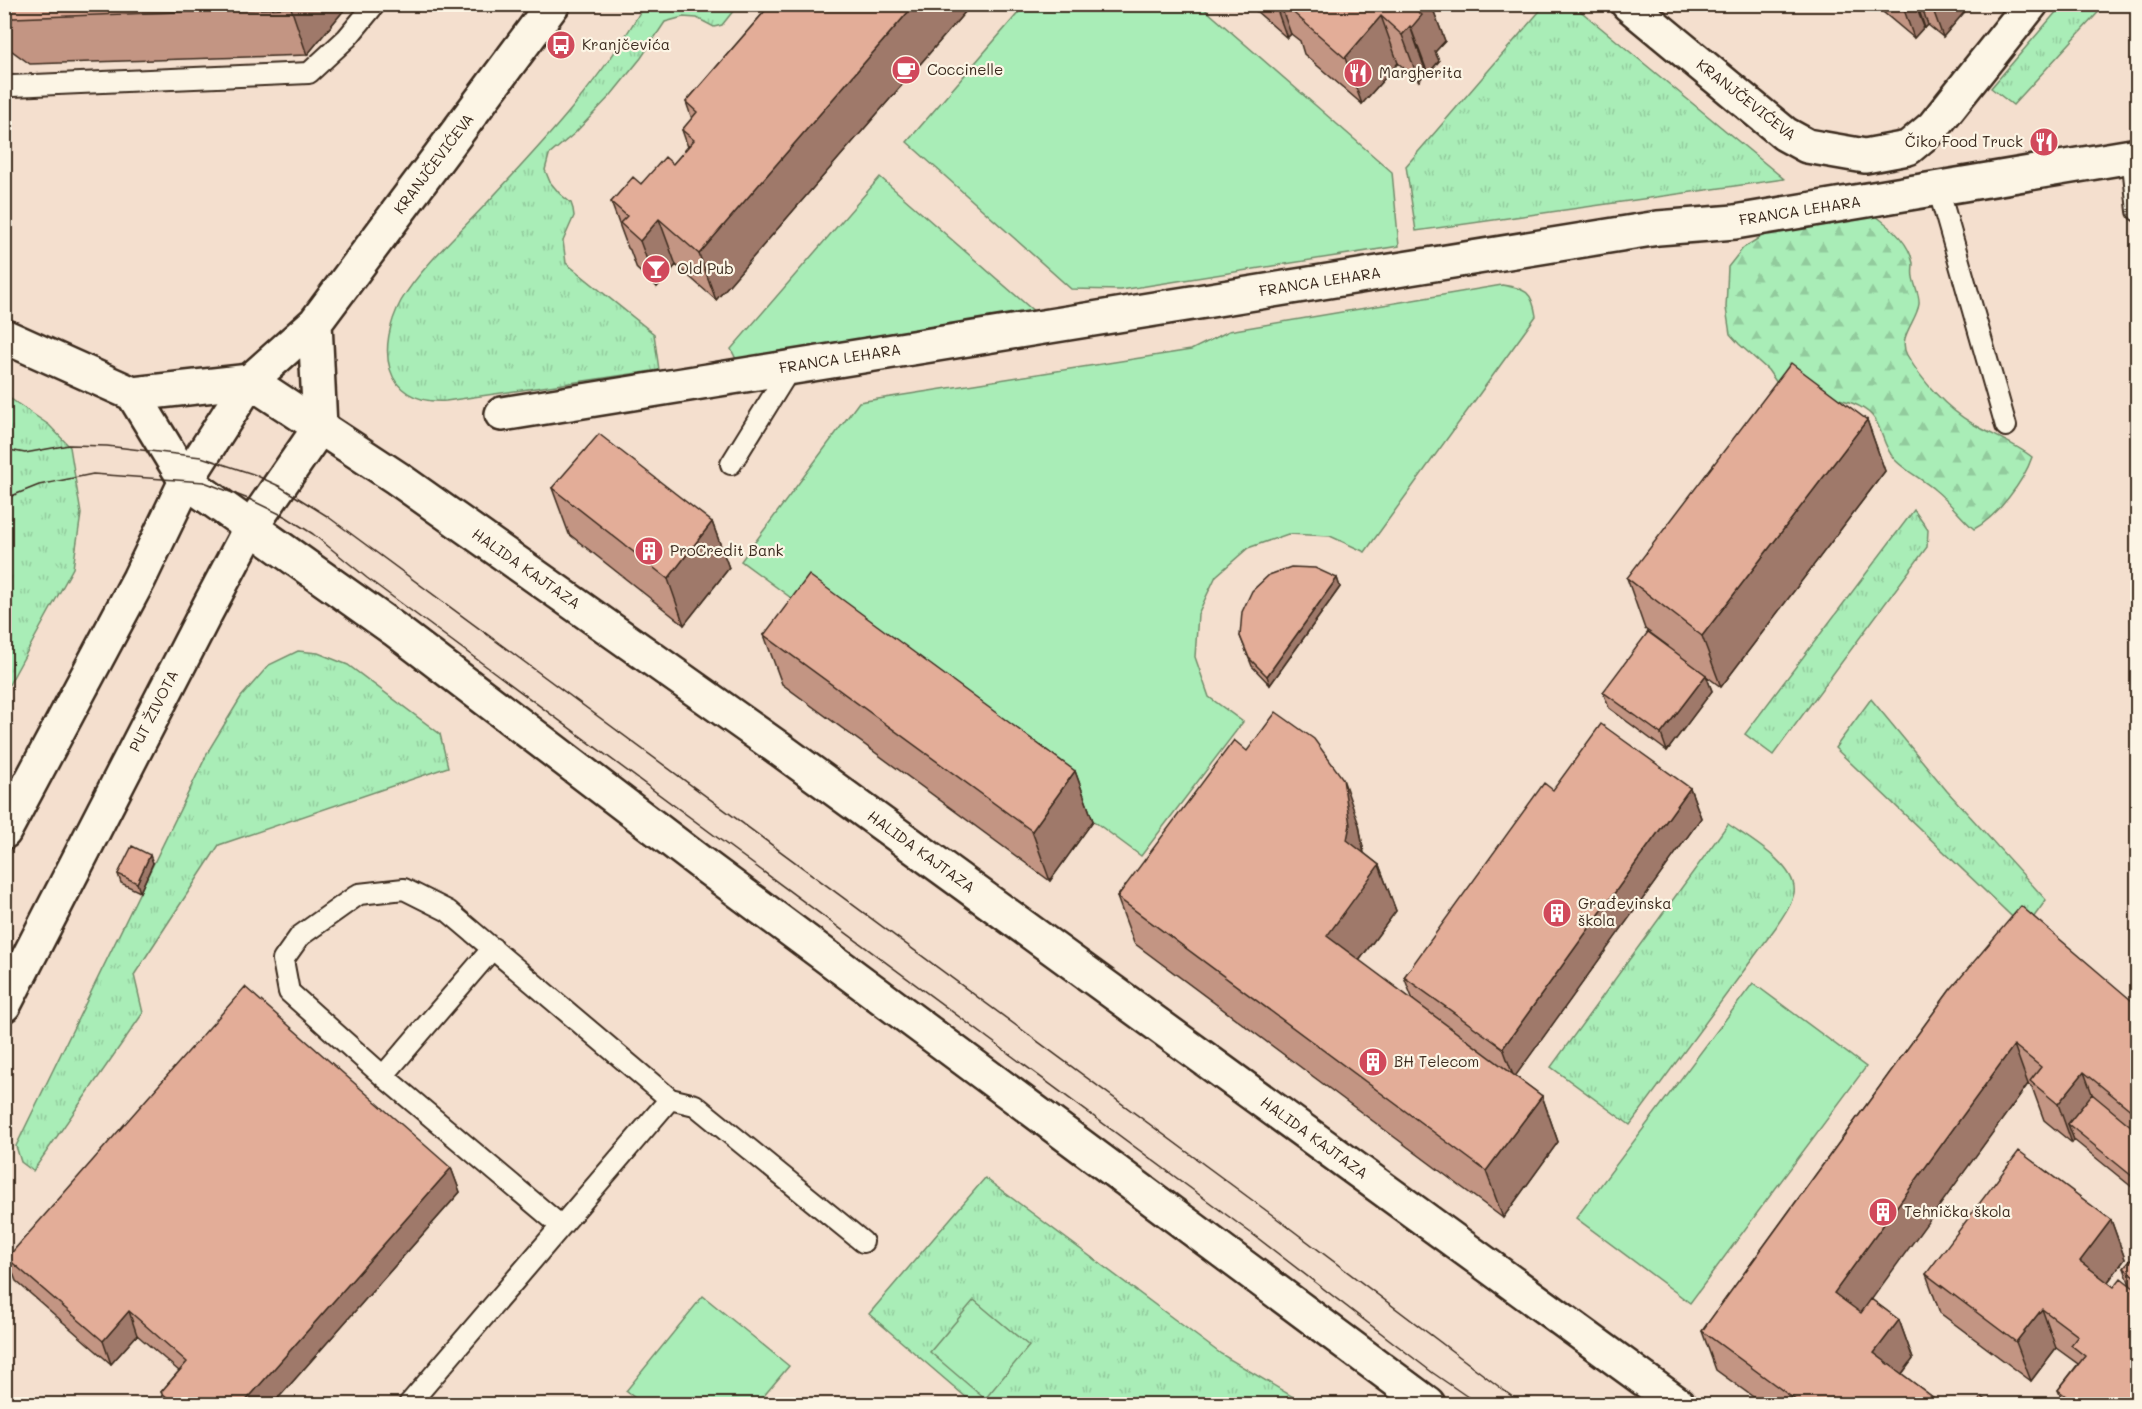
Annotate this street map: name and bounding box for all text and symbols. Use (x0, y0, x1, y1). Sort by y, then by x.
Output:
bus stop icon: Kranjčevića (545, 29, 577, 61)
place label: Kranjčevića (582, 34, 670, 54)
cafe icon: Coccinelle (890, 54, 922, 86)
street label: KRANJČEVIĆEVA (1693, 54, 1800, 144)
restaurant icon: Margherita (1342, 57, 1374, 89)
place label: Coccinelle (927, 59, 1003, 79)
place label: Margherita (1379, 62, 1462, 82)
street label: KRANJČEVIĆEVA (389, 109, 478, 218)
restaurant icon: Čiko Food Truck (2028, 126, 2060, 158)
place label: Čiko Food Truck (1905, 131, 2023, 151)
street label: FRANCA LEHARA (1738, 191, 1862, 230)
bar icon: Old Pub (640, 253, 672, 285)
place label: Old Pub (677, 258, 734, 278)
street label: FRANCA LEHARA (1258, 262, 1382, 301)
street label: FRANCA LEHARA (778, 339, 902, 378)
street label: HALIDA KAJTAZA (468, 523, 585, 613)
building icon: ProCredit Bank (633, 535, 665, 567)
place label: ProCredit Bank (670, 540, 784, 560)
street label: PUT ŽIVOTA (124, 666, 182, 755)
street label: HALIDA KAJTAZA (864, 805, 979, 897)
place label: Građevinska škola (1578, 893, 1672, 930)
building icon: Građevinska škola (1541, 897, 1573, 929)
building icon: BH Telecom (1357, 1046, 1389, 1078)
place label: BH Telecom (1394, 1051, 1479, 1071)
street label: HALIDA KAJTAZA (1257, 1091, 1372, 1183)
building icon: Tehnička škola (1867, 1196, 1899, 1228)
place label: Tehnička škola (1904, 1201, 2011, 1221)

